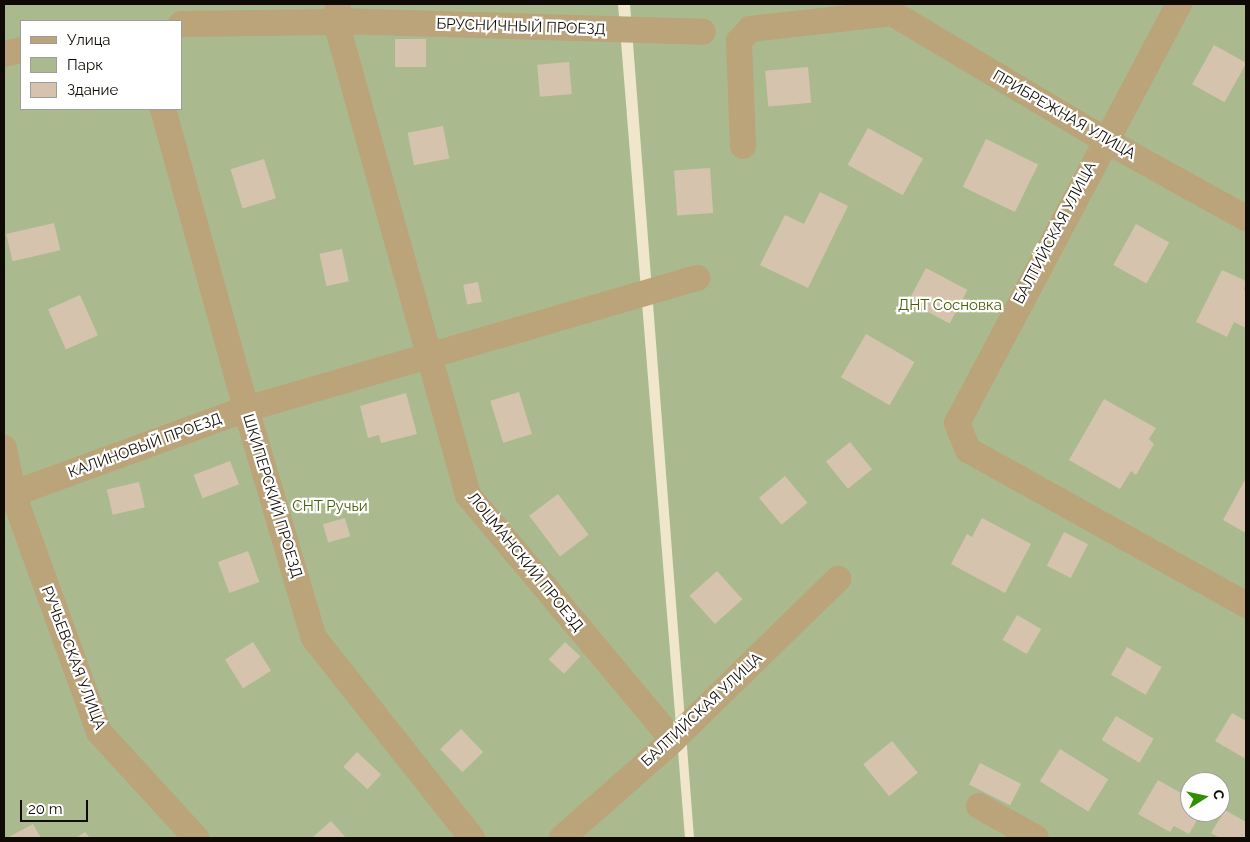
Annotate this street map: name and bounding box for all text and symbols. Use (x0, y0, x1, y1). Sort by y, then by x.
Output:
street label: БРУСНИЧНЫЙ ПРОЕЗД (436, 15, 606, 39)
legend (20, 20, 182, 110)
text: Улица (67, 31, 111, 49)
text: Парк (67, 56, 103, 74)
street label: ПРИБРЕЖНАЯ УЛИЦА (989, 67, 1139, 163)
text: Здание (67, 81, 118, 99)
street label: БАЛТИЙСКАЯ УЛИЦА (1010, 159, 1100, 307)
park label: ДНТ Сосновка (898, 297, 1002, 315)
street label: КАЛИНОВЫЙ ПРОЕЗД (66, 410, 224, 482)
street label: ШКИПЕРСКИЙ ПРОЕЗД (238, 412, 306, 580)
street label: ЛОЦМАНСКИЙ ПРОЕЗД (463, 489, 587, 635)
park label: СНТ Ручьи (292, 498, 368, 516)
street label: РУЧЬЕВСКАЯ УЛИЦА (37, 584, 109, 732)
street label: БАЛТИЙСКАЯ УЛИЦА (638, 649, 766, 771)
north arrow (1180, 772, 1230, 822)
text: С (1210, 788, 1227, 801)
scale bar (22, 790, 90, 822)
text: 20 m (28, 800, 63, 818)

